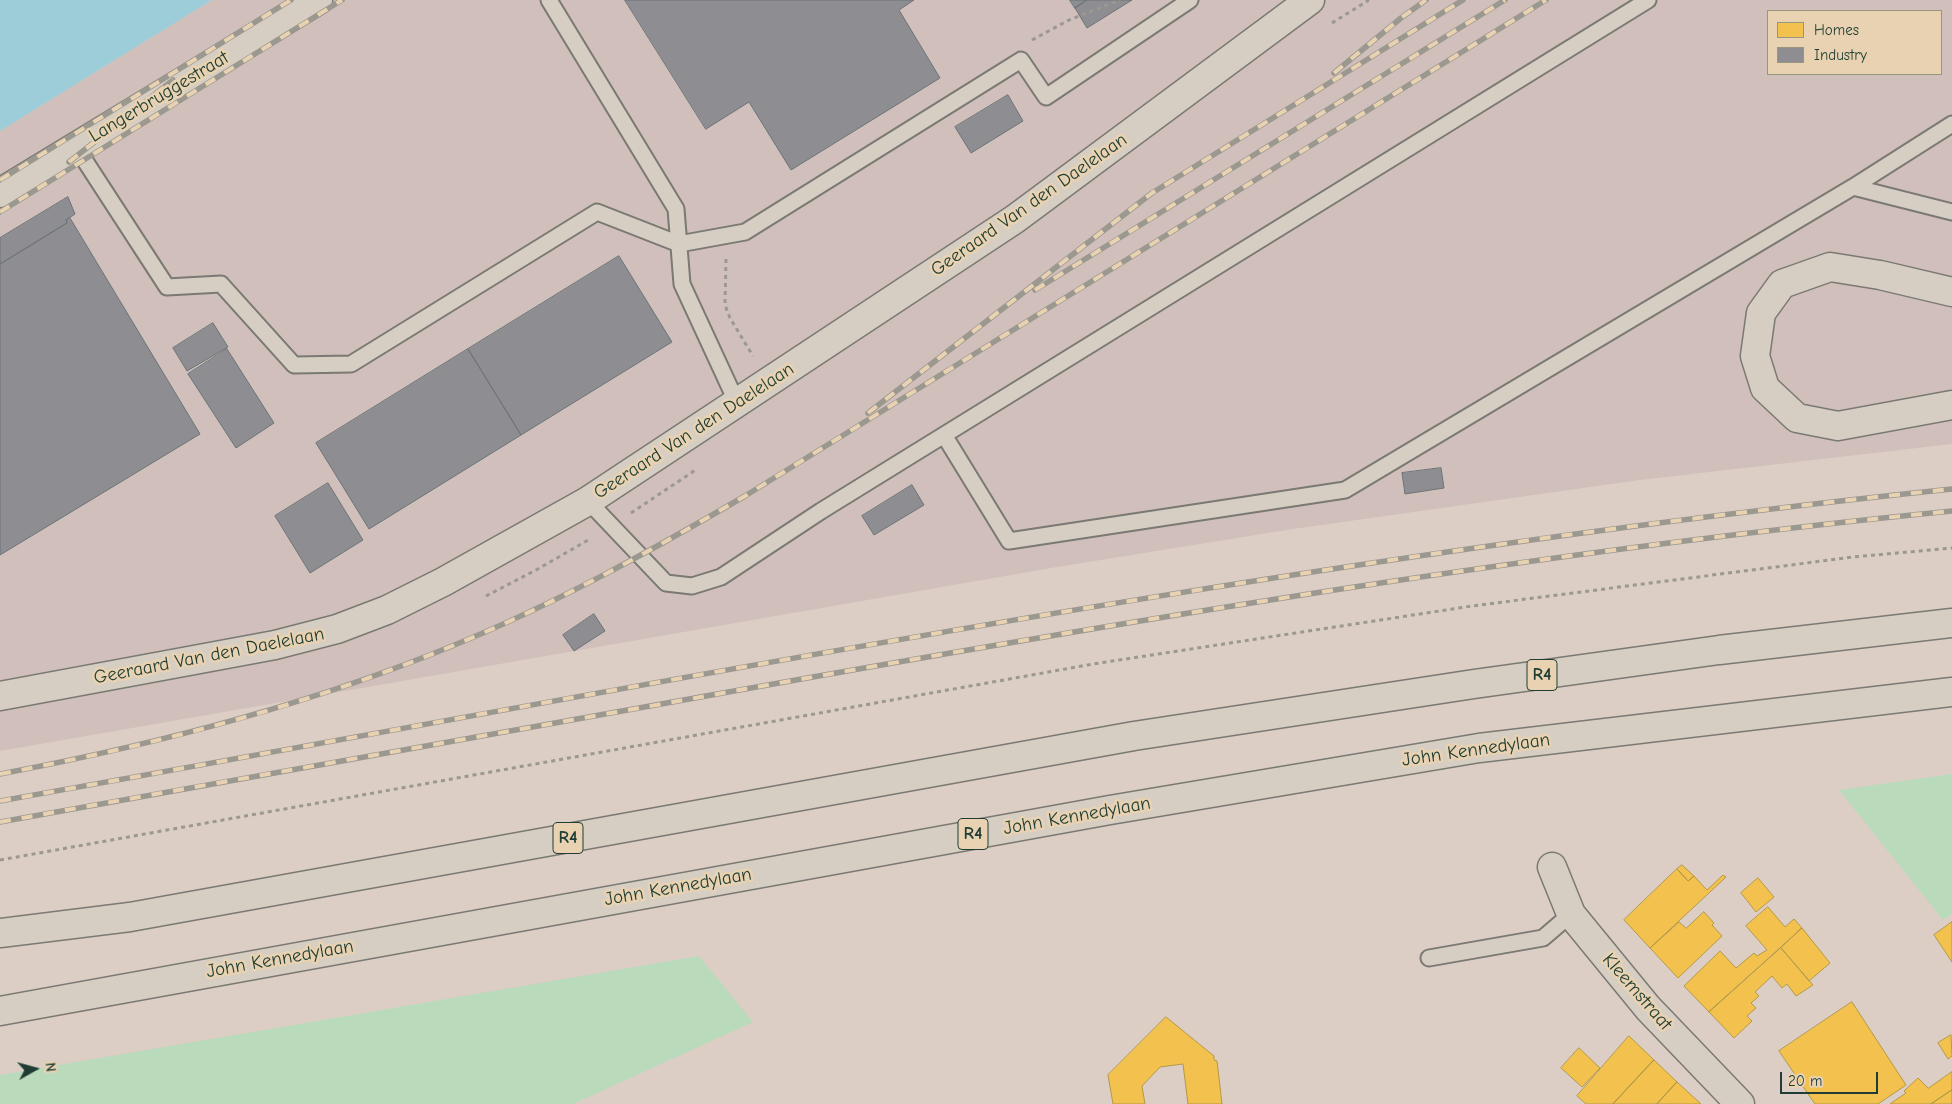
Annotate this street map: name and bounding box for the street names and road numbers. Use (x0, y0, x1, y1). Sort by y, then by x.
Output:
street label: Langerbruggestraat (85, 46, 233, 148)
street label: Geeraard Van den Daelelaan (927, 128, 1131, 282)
street label: Geeraard Van den Daelelaan (590, 358, 798, 504)
street label: Geeraard Van den Daelelaan (92, 622, 326, 690)
road number: R4 (1527, 660, 1557, 690)
street label: John Kennedylaan (1400, 728, 1552, 772)
street label: John Kennedylaan (1002, 792, 1152, 840)
road number: R4 (958, 819, 988, 850)
road number: R4 (553, 822, 583, 854)
street label: John Kennedylaan (603, 863, 753, 911)
street label: John Kennedylaan (205, 935, 355, 983)
street label: Kleemstraat (1597, 949, 1677, 1035)

